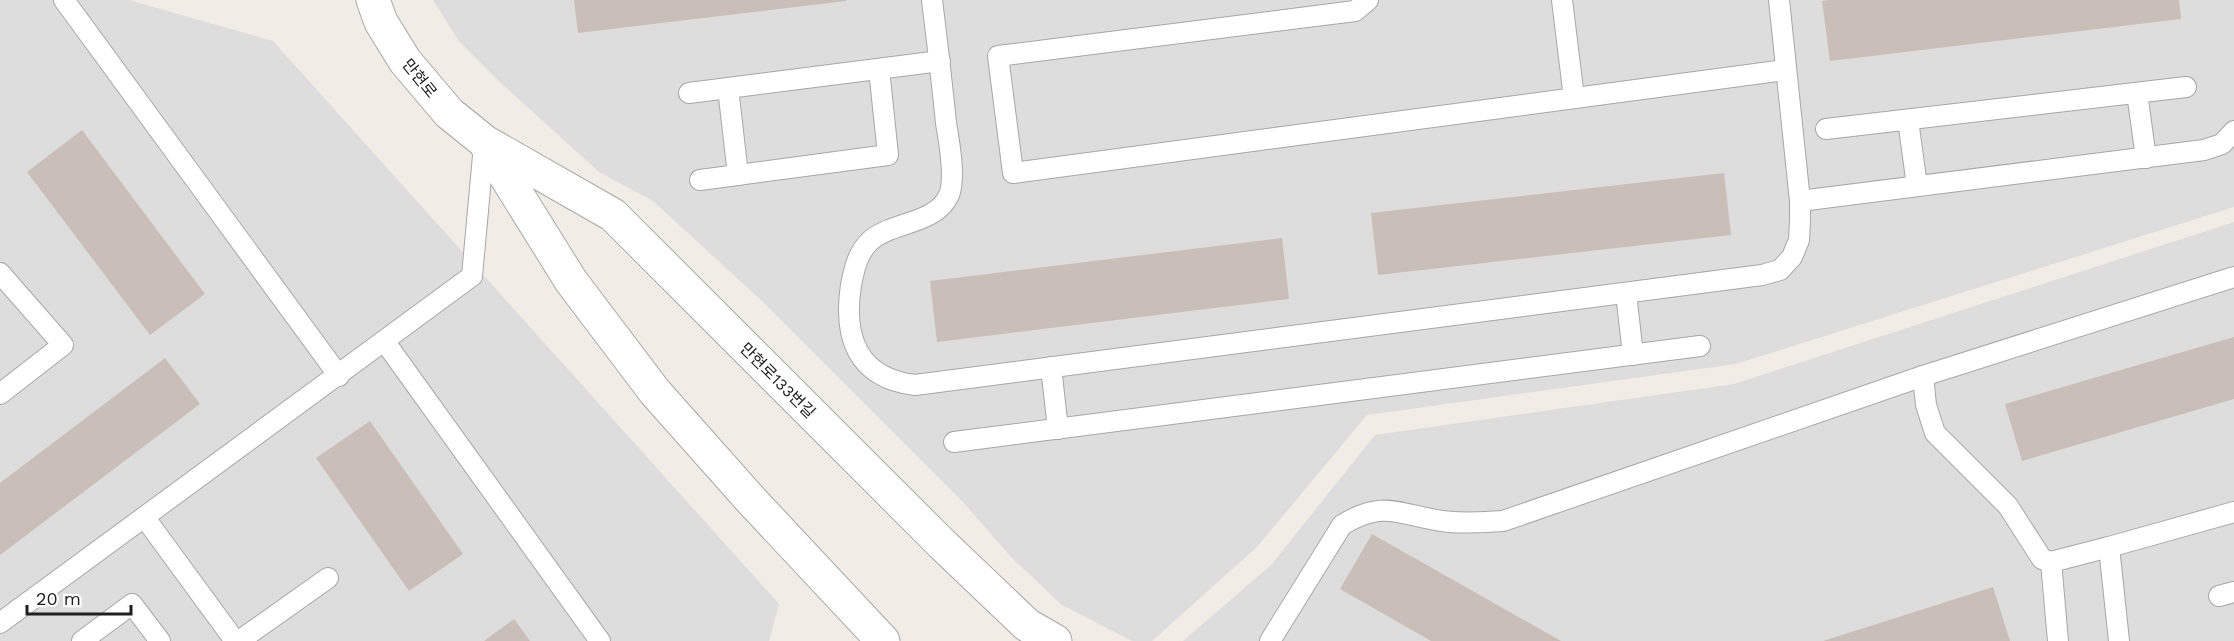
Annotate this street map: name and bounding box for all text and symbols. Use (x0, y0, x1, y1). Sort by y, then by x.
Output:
street label: 만현로 (398, 55, 441, 102)
street label: 만현로133번길 (736, 339, 819, 422)
scale bar (27, 578, 130, 616)
text: 20 m (36, 588, 81, 609)

